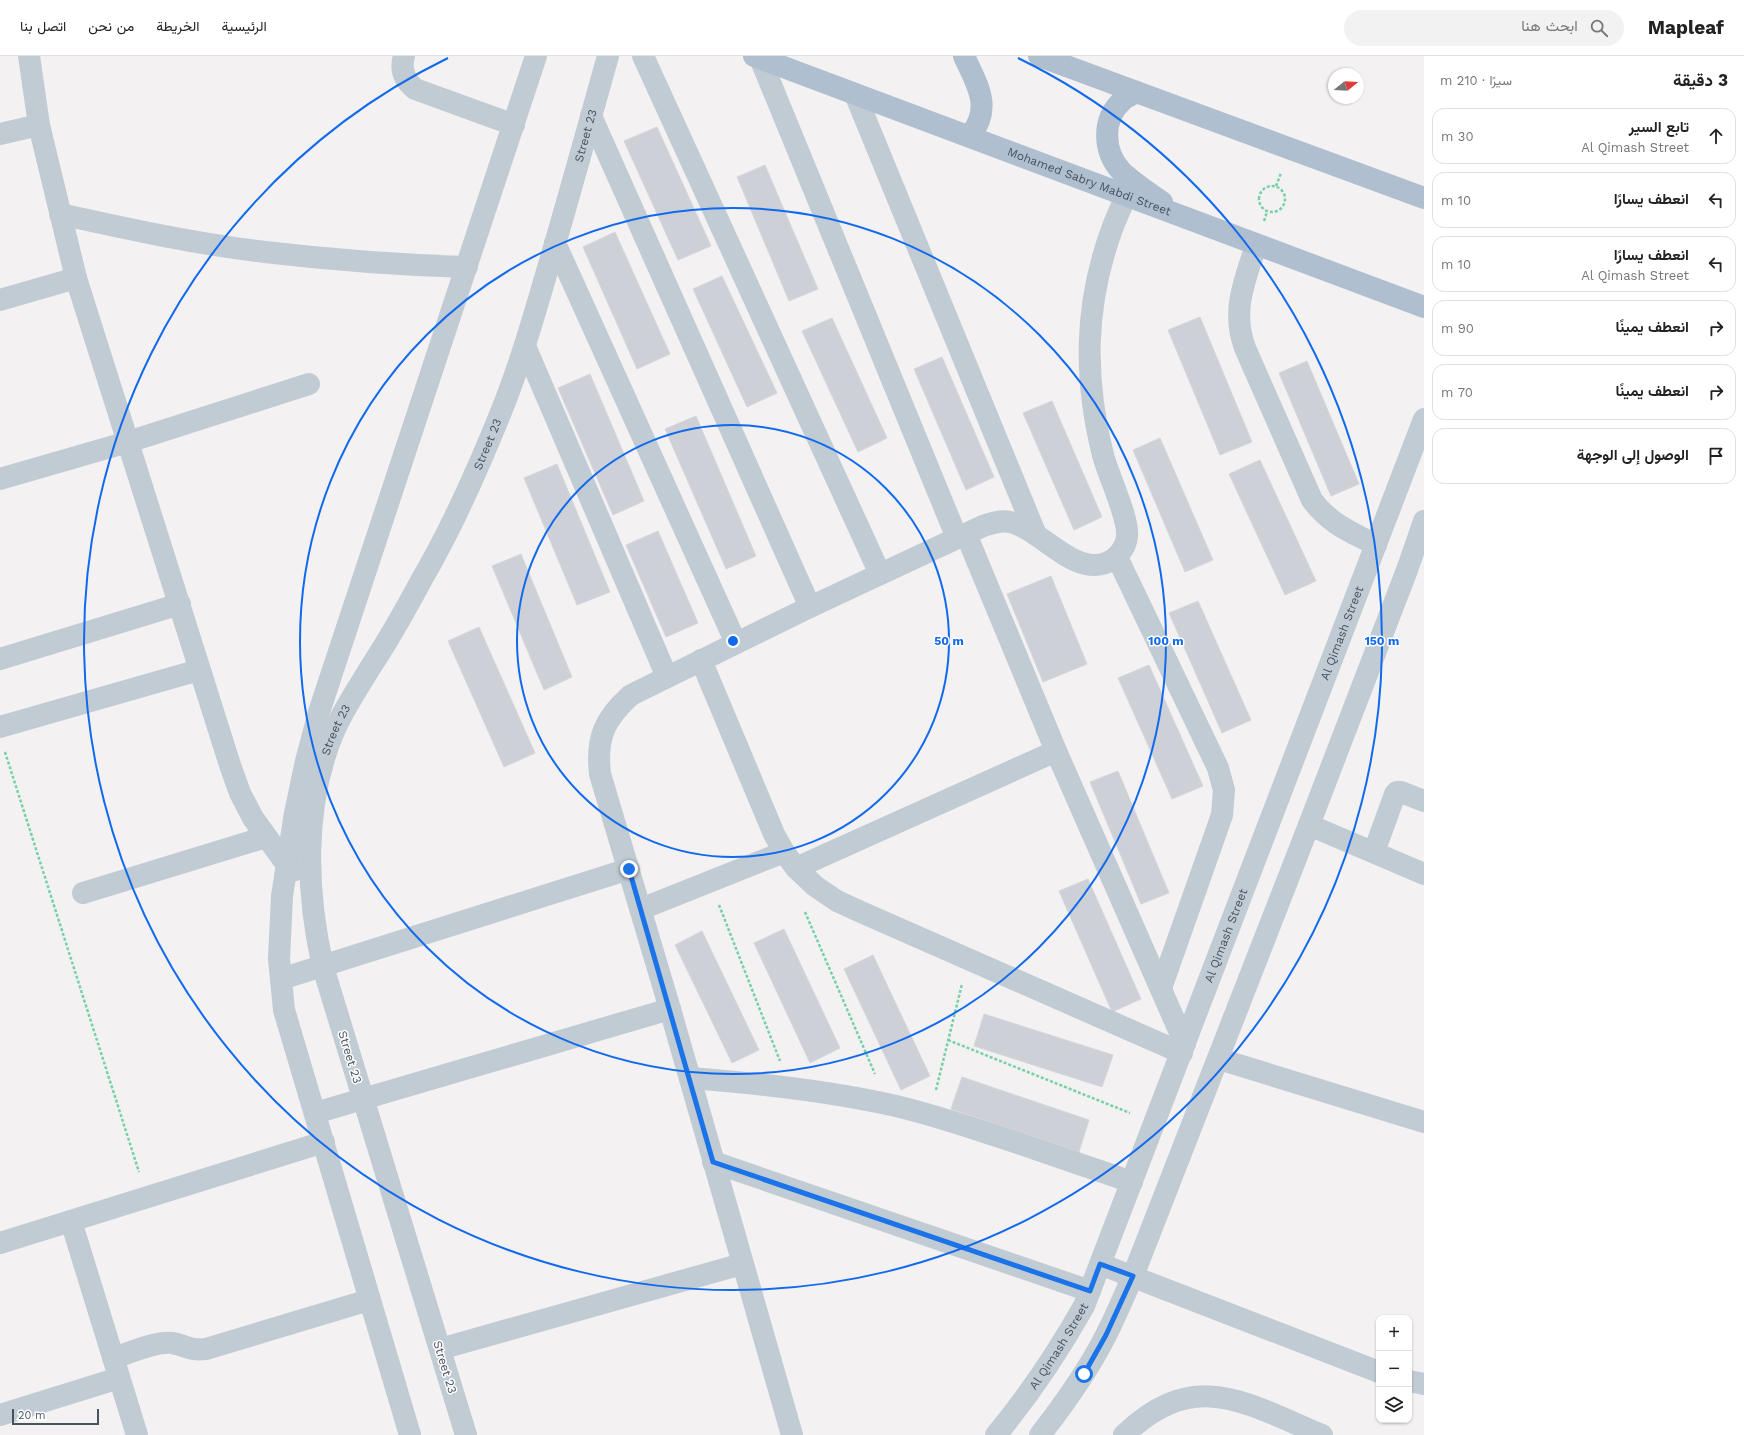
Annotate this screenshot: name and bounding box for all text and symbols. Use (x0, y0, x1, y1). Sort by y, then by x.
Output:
search box (1344, 10, 1624, 46)
text: Mapleaf (1648, 16, 1724, 39)
text: ابحث هنا (1521, 17, 1578, 35)
icon: search (1588, 17, 1610, 39)
text: اتصل بنا (20, 18, 66, 34)
text: من نحن (88, 18, 134, 34)
text: الخريطة (156, 18, 200, 34)
text: الرئيسية (222, 18, 267, 34)
north arrow (1328, 68, 1364, 104)
text: 3 دقيقة (1673, 70, 1728, 90)
text: سيرًا · 210 m (1440, 73, 1512, 88)
street label: Street 23 (572, 108, 600, 164)
text: تابع السير (1629, 118, 1689, 136)
icon: ahead (1705, 125, 1727, 147)
text: 30 m (1441, 129, 1474, 144)
text: Al Qimash Street (1581, 140, 1689, 155)
street label: Mohamed Sabry Mabdi Street (1005, 145, 1173, 219)
icon: left (1705, 189, 1727, 211)
text: انعطف يسارًا (1614, 190, 1689, 208)
text: 10 m (1441, 193, 1471, 208)
text: انعطف يسارًا (1614, 246, 1689, 264)
icon: left (1705, 253, 1727, 275)
text: 10 m (1441, 257, 1471, 272)
text: Al Qimash Street (1581, 268, 1689, 283)
icon: right (1705, 317, 1727, 339)
text: انعطف يمينًا (1616, 318, 1689, 336)
text: 90 m (1441, 321, 1474, 336)
icon: right (1705, 381, 1727, 403)
text: انعطف يمينًا (1616, 382, 1689, 400)
text: 70 m (1441, 385, 1473, 400)
street label: Street 23 (471, 417, 505, 472)
icon: arrive (1705, 445, 1727, 467)
text: الوصول إلى الوجهة (1577, 446, 1689, 464)
street label: Al Qimash Street (1318, 584, 1366, 682)
centre of rings (726, 634, 740, 648)
text: 50 m (934, 634, 964, 648)
text: 100 m (1148, 634, 1184, 648)
text: 150 m (1365, 634, 1399, 648)
street label: Street 23 (319, 702, 353, 757)
route end (620, 860, 638, 878)
street label: Al Qimash Street (1202, 887, 1250, 985)
street label: Street 23 (335, 1029, 365, 1085)
street label: Al Qimash Street (1026, 1300, 1091, 1392)
map controls (1376, 1315, 1412, 1423)
button: + (1376, 1315, 1412, 1351)
street label: Street 23 (430, 1339, 460, 1395)
button: − (1376, 1351, 1412, 1387)
route start (1075, 1365, 1093, 1383)
button: layers (1376, 1387, 1412, 1423)
scale bar (12, 1407, 99, 1426)
text: 20 m (18, 1409, 46, 1422)

